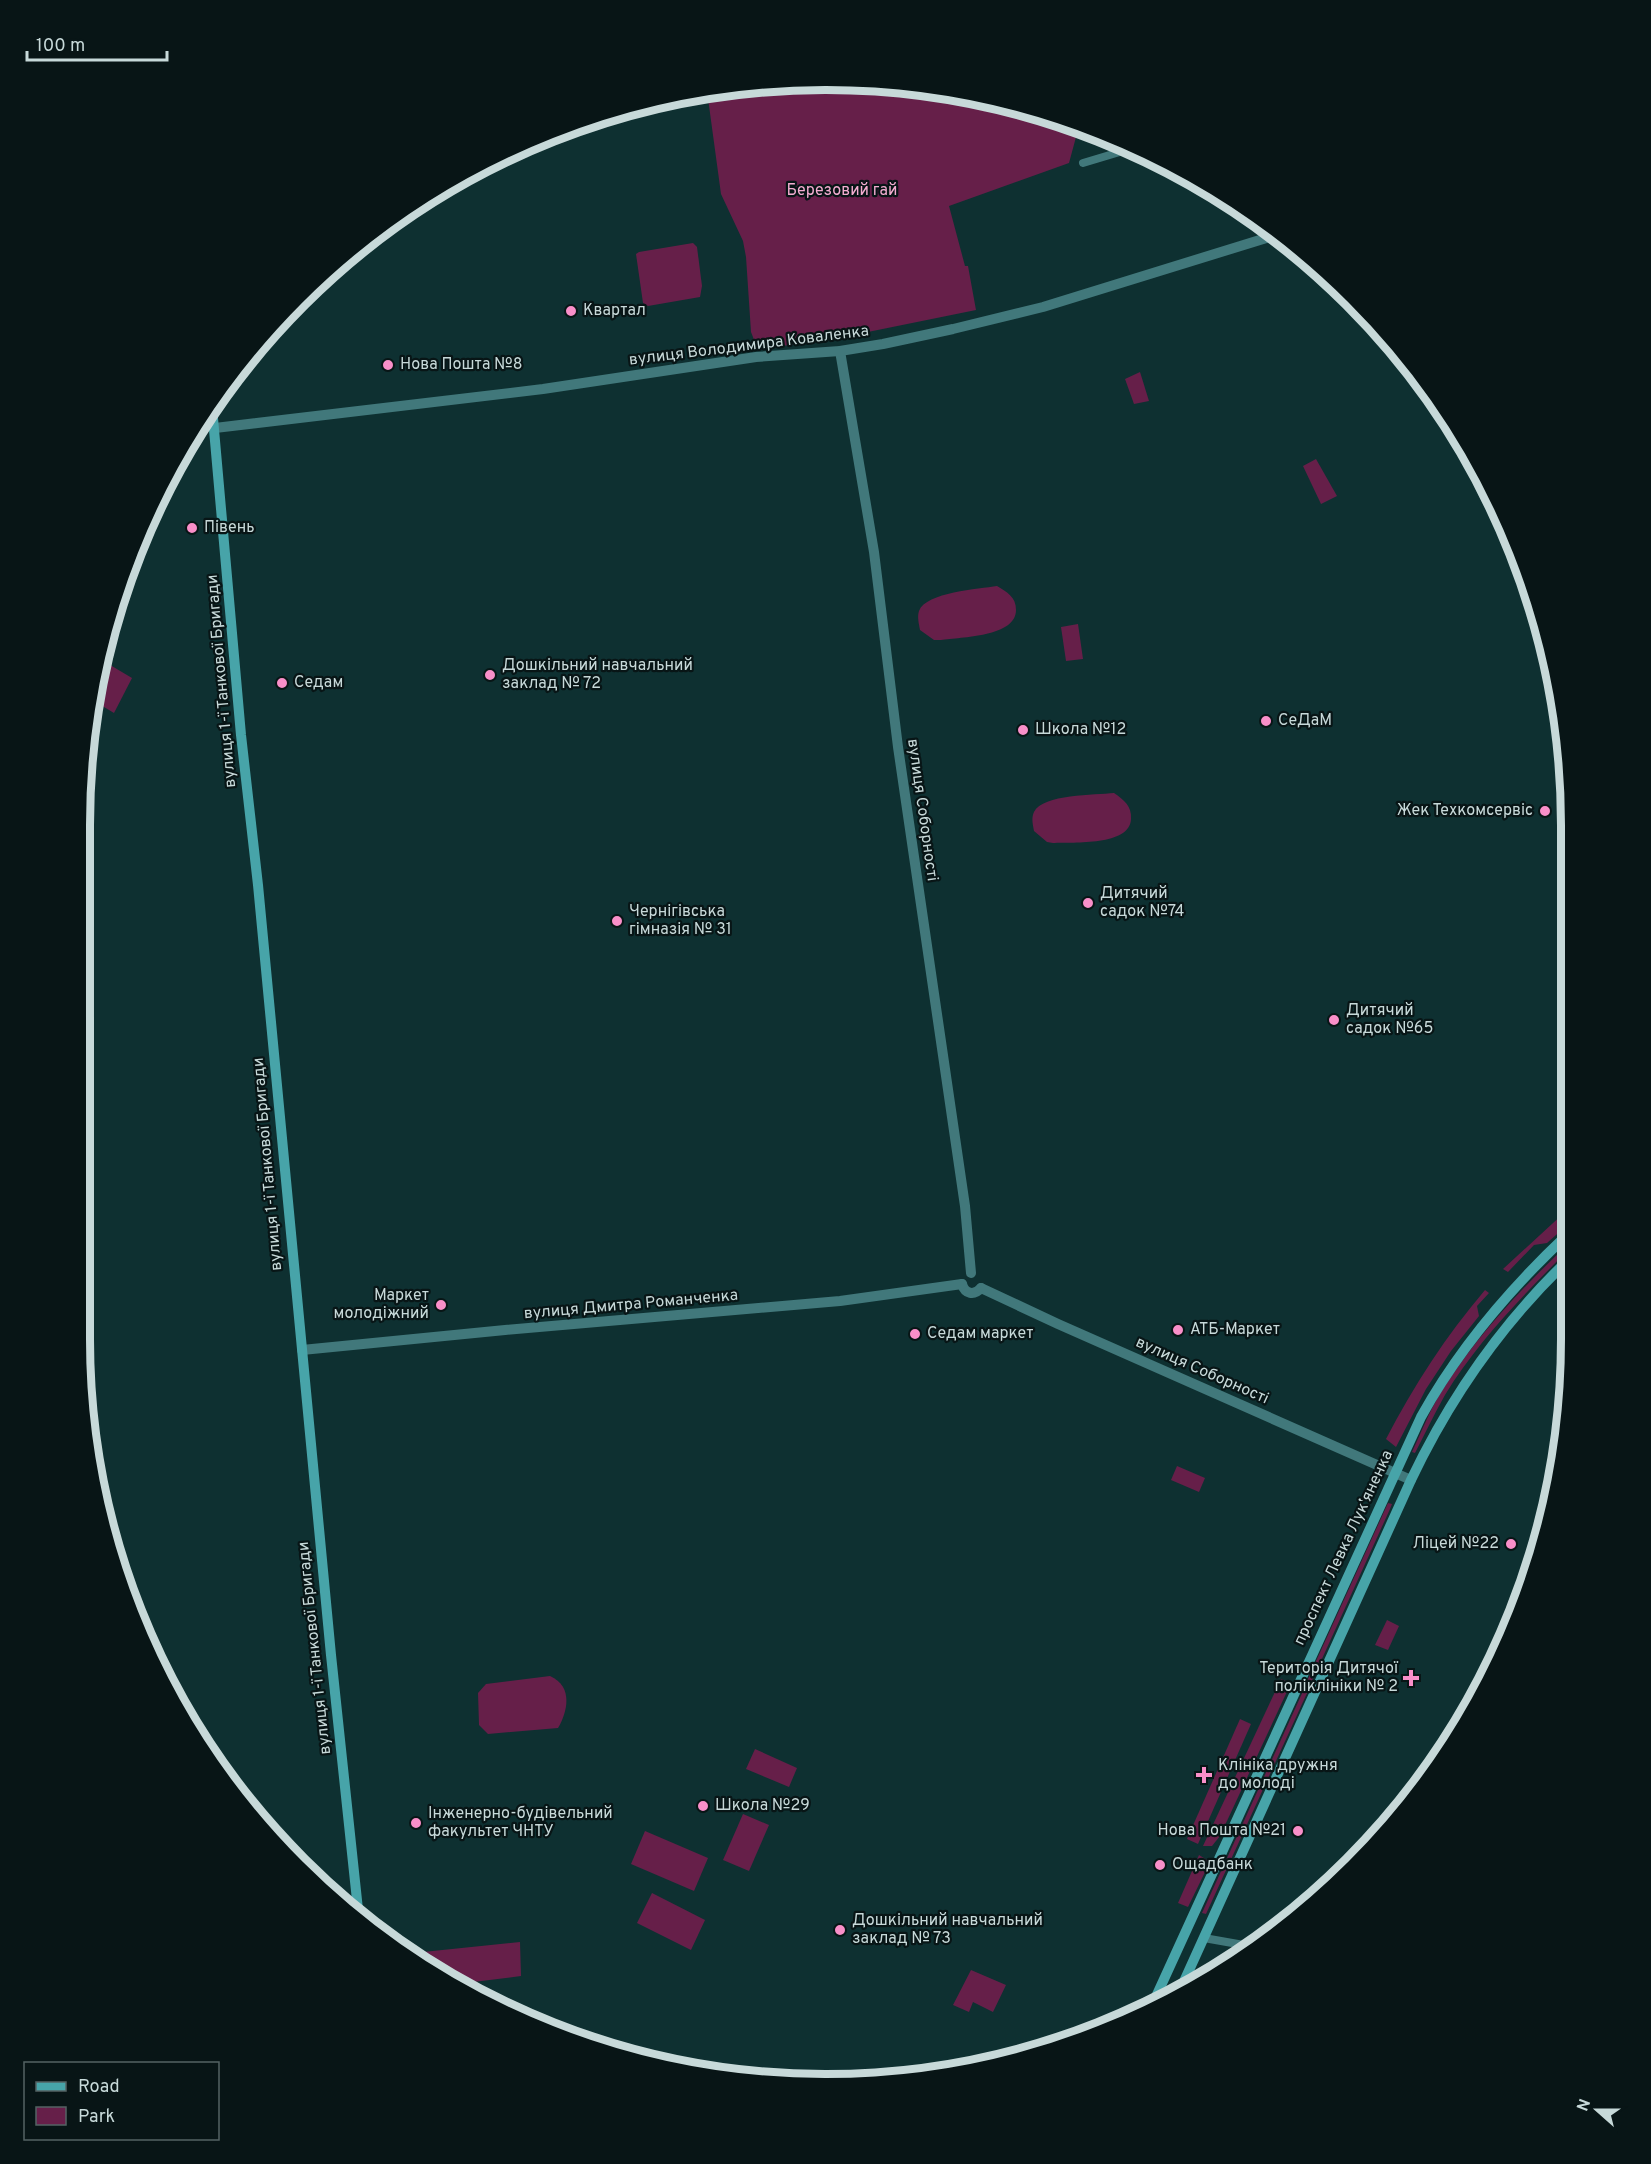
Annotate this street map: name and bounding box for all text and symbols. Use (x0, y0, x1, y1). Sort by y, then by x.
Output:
scale bar (27, 24, 166, 62)
text: 100 m (36, 35, 85, 58)
park label: Березовий гай (786, 181, 898, 201)
place label: Квартал (583, 301, 646, 321)
marker: Квартал (564, 304, 578, 318)
street label: вулиця Володимира Коваленка (628, 321, 870, 371)
place label: Нова Пошта №8 (400, 355, 522, 375)
marker: Нова Пошта №8 (381, 358, 395, 372)
place label: Півень (204, 518, 255, 538)
marker: Півень (185, 521, 199, 535)
street label: вулиця 1-ї Танкової Бригади (203, 574, 241, 788)
place label: Дошкільний навчальний заклад № 72 (502, 656, 693, 694)
marker: Дошкільний навчальний заклад № 72 (483, 668, 497, 682)
place label: Седам (294, 673, 343, 693)
marker: Седам (275, 676, 289, 690)
place label: СеДаМ (1278, 711, 1332, 731)
marker: СеДаМ (1259, 714, 1273, 728)
place label: Школа №12 (1035, 720, 1126, 740)
marker: Школа №12 (1016, 723, 1030, 737)
street label: вулиця Соборності (902, 737, 942, 883)
place label: Жек Техкомсервіс (1397, 801, 1533, 821)
marker: Жек Техкомсервіс (1538, 804, 1552, 818)
place label: Дитячий садок №74 (1100, 884, 1185, 922)
marker: Дитячий садок №74 (1081, 896, 1095, 910)
place label: Чернігівська гімназія № 31 (629, 902, 732, 940)
marker: Чернігівська гімназія № 31 (610, 914, 624, 928)
place label: Дитячий садок №65 (1346, 1001, 1433, 1039)
marker: Дитячий садок №65 (1327, 1013, 1341, 1027)
street label: вулиця 1-ї Танкової Бригади (249, 1057, 287, 1271)
place label: Маркет молодіжний (333, 1286, 429, 1324)
street label: вулиця Дмитра Романченка (523, 1286, 739, 1324)
marker: Маркет молодіжний (434, 1298, 448, 1312)
place label: АТБ-Маркет (1190, 1320, 1280, 1340)
marker: АТБ-Маркет (1171, 1323, 1185, 1337)
place label: Седам маркет (927, 1324, 1034, 1344)
marker: Седам маркет (908, 1327, 922, 1341)
street label: вулиця Соборності (1132, 1333, 1272, 1409)
street label: проспект Левка Лукʼяненка (1290, 1447, 1398, 1649)
place label: Ліцей №22 (1412, 1534, 1499, 1554)
marker: Ліцей №22 (1504, 1537, 1518, 1551)
street label: вулиця 1-ї Танкової Бригади (294, 1541, 336, 1755)
place label: Територія Дитячої поліклініки № 2 (1259, 1659, 1399, 1697)
marker: Територія Дитячої поліклініки № 2 (1402, 1669, 1420, 1687)
place label: Клініка дружня до молоді (1218, 1756, 1338, 1794)
marker: Клініка дружня до молоді (1195, 1766, 1213, 1784)
place label: Школа №29 (715, 1796, 810, 1816)
marker: Школа №29 (696, 1799, 710, 1813)
place label: Інженерно-будівельний факультет ЧНТУ (428, 1804, 613, 1842)
marker: Інженерно-будівельний факультет ЧНТУ (409, 1816, 423, 1830)
place label: Нова Пошта №21 (1158, 1821, 1286, 1841)
marker: Нова Пошта №21 (1291, 1824, 1305, 1838)
place label: Ощадбанк (1172, 1855, 1253, 1875)
marker: Ощадбанк (1153, 1858, 1167, 1872)
place label: Дошкільний навчальний заклад № 73 (852, 1911, 1043, 1949)
marker: Дошкільний навчальний заклад № 73 (833, 1923, 847, 1937)
legend (24, 2062, 219, 2140)
text: Road (78, 2076, 120, 2099)
north arrow (1567, 2080, 1627, 2140)
text: N (1573, 2096, 1596, 2114)
text: Park (78, 2106, 115, 2129)

